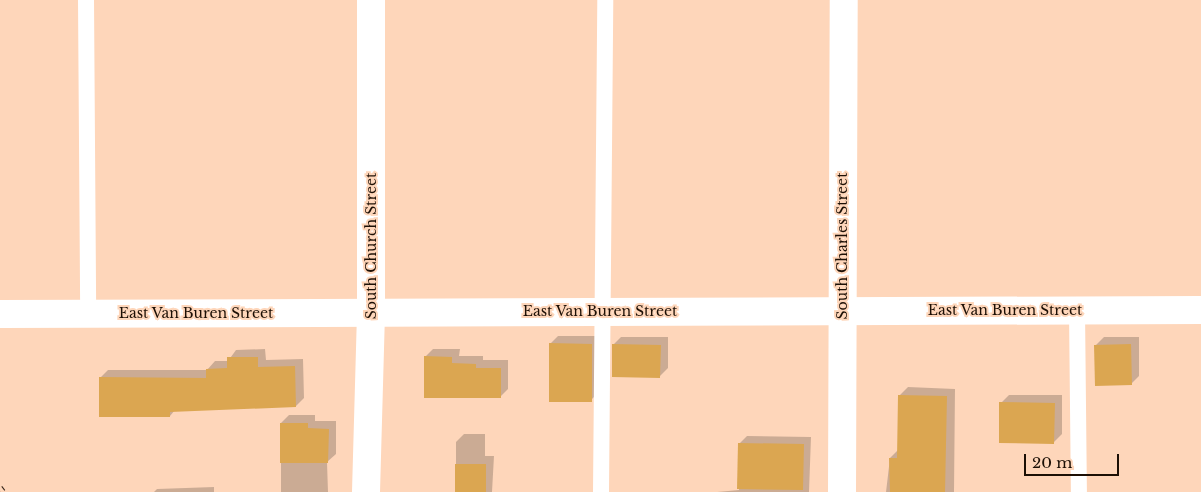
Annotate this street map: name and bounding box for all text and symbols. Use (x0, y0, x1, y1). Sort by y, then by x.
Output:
street label: South Church Street (363, 173, 379, 319)
street label: South Charles Street (834, 173, 850, 319)
street label: East Van Buren Street (927, 302, 1083, 318)
street label: East Van Buren Street (522, 303, 678, 319)
street label: East Van Buren Street (118, 305, 274, 321)
scale bar (1026, 444, 1121, 476)
text: 20 m (1032, 453, 1072, 472)

